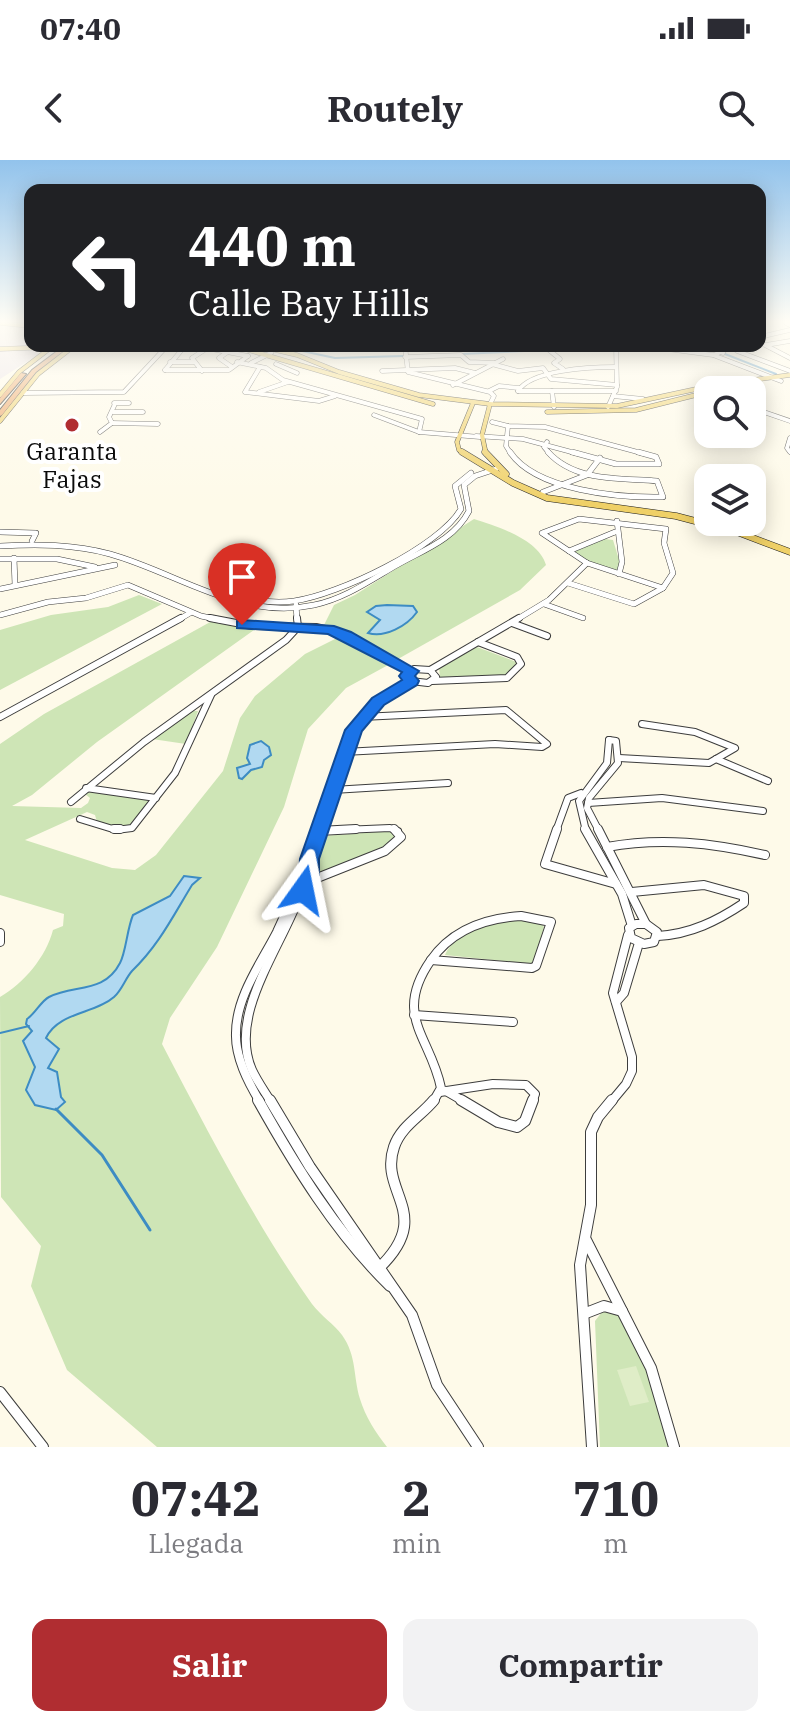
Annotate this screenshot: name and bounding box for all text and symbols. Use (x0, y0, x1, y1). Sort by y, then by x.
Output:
text: 07:40 (40, 9, 121, 48)
text: Routely (327, 85, 463, 132)
icon: back (32, 86, 76, 130)
icon: search (714, 86, 758, 130)
text: 440 m (188, 209, 356, 281)
icon: left (56, 216, 160, 320)
text: Calle Bay Hills (188, 279, 430, 326)
map controls (694, 376, 766, 536)
button: search (694, 376, 766, 448)
marker: Garanta Fajas (63, 416, 81, 434)
place label: Garanta Fajas (26, 435, 118, 495)
button: layers (694, 464, 766, 536)
pin (208, 543, 276, 625)
icon: arrive (220, 555, 264, 599)
position arrow (261, 848, 345, 932)
text: 07:42 (131, 1467, 261, 1529)
text: 2 (402, 1467, 431, 1529)
text: 710 (573, 1467, 659, 1529)
text: Llegada (148, 1526, 244, 1560)
text: min (392, 1526, 441, 1560)
text: m (603, 1526, 628, 1560)
button: Salir (32, 1619, 387, 1711)
button: Compartir (403, 1619, 758, 1711)

